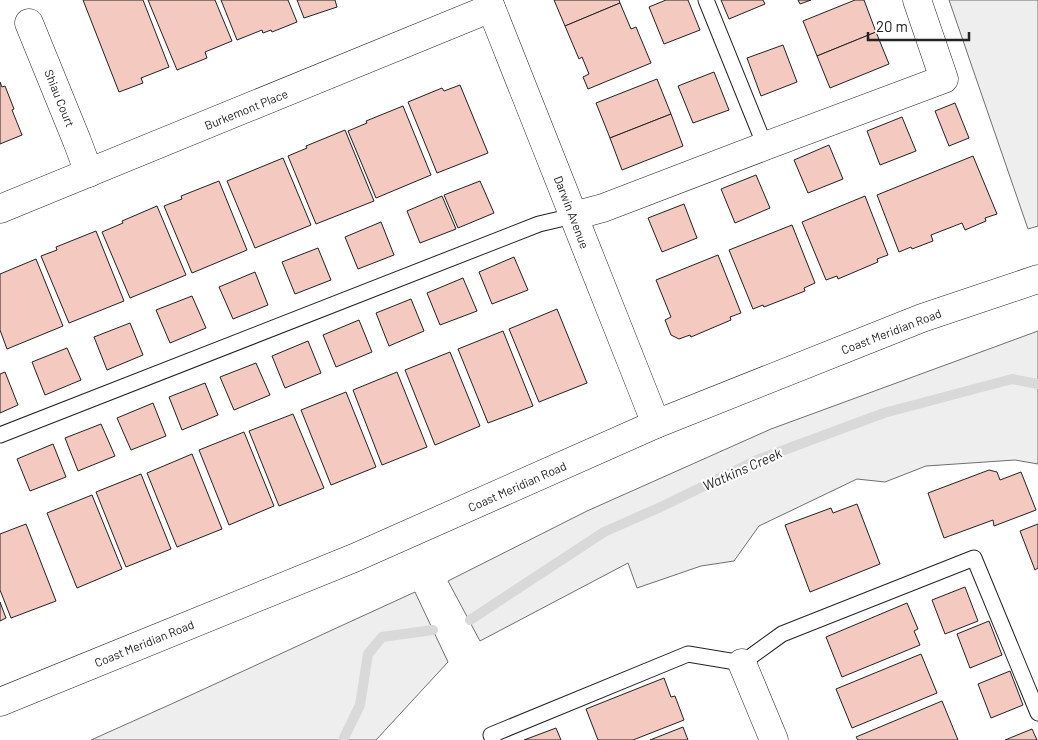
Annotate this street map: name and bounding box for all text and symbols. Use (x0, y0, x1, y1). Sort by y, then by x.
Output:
scale bar (868, 10, 969, 42)
text: 20 m (876, 17, 908, 35)
street label: Shiau Court (42, 67, 78, 129)
street label: Burkemont Place (202, 86, 290, 132)
street label: Darwin Avenue (552, 174, 592, 250)
street label: Coast Meridian Road (839, 305, 943, 357)
water label: Watkins Creek (700, 444, 784, 494)
street label: Coast Meridian Road (466, 458, 568, 514)
street label: Coast Meridian Road (92, 617, 196, 669)

